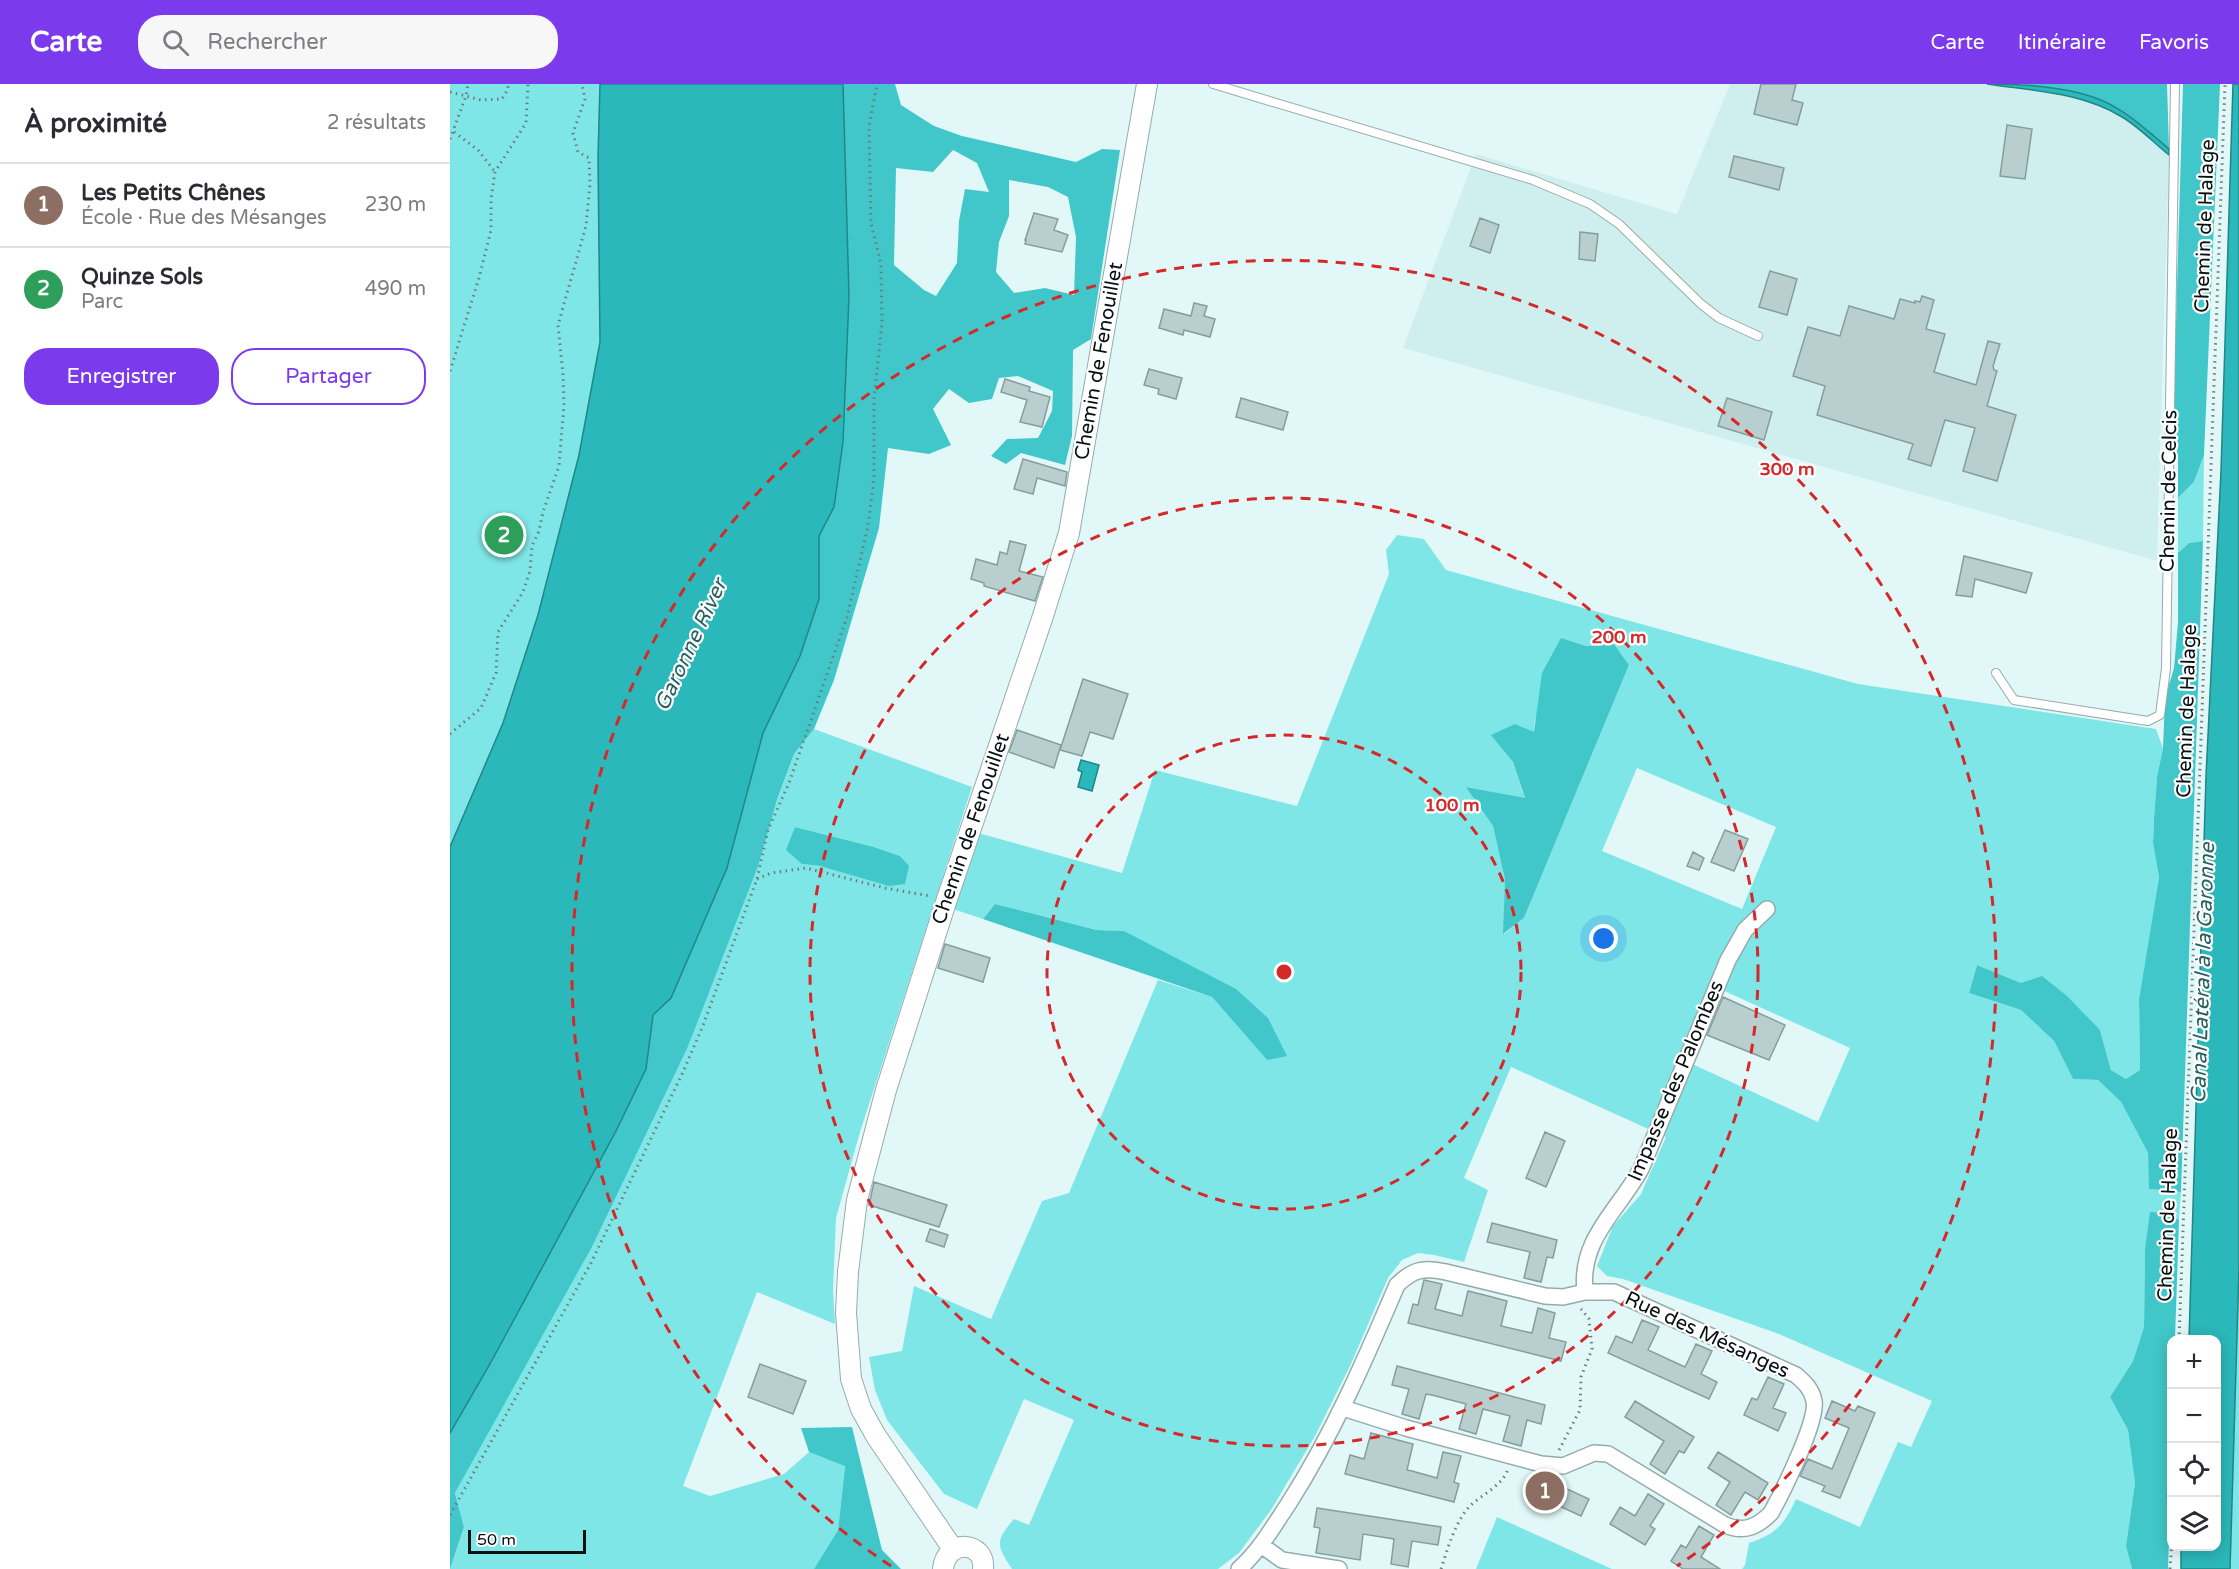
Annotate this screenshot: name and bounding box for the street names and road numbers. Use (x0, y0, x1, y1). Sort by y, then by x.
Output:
street label: Chemin de Halage (2190, 139, 2220, 313)
street label: Chemin de Fenouillet (1070, 260, 1128, 462)
street label: Chemin de Celcis (2156, 410, 2182, 572)
street label: Chemin de Halage (2172, 624, 2202, 798)
street label: Chemin de Fenouillet (927, 730, 1015, 928)
street label: Impasse des Palombes (1623, 977, 1729, 1185)
street label: Chemin de Halage (2153, 1128, 2183, 1302)
street label: Rue des Mésanges (1621, 1286, 1793, 1384)

